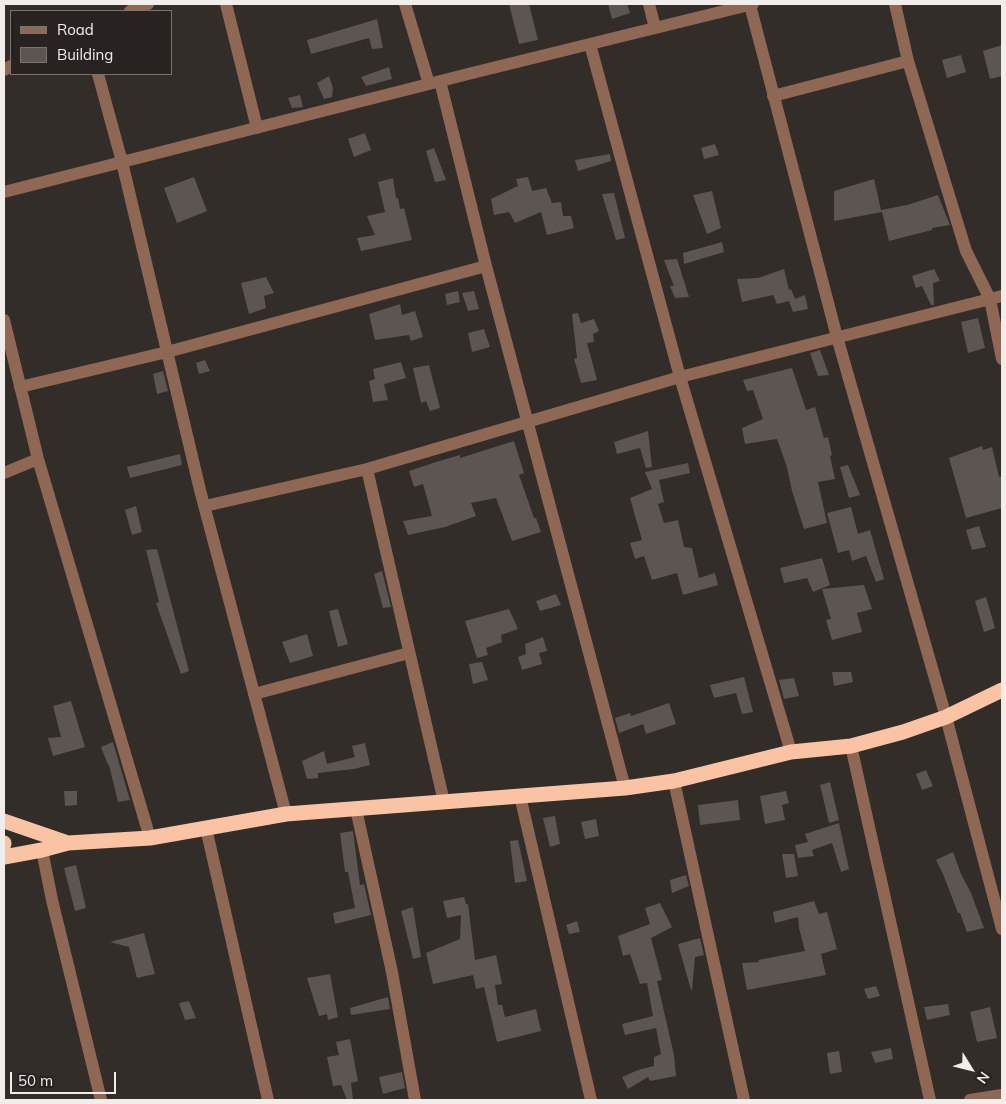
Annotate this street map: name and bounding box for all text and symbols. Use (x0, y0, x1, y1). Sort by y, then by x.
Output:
legend (10, 10, 172, 75)
text: Road (57, 20, 94, 39)
text: Building (57, 45, 113, 64)
north arrow (946, 1044, 996, 1094)
scale bar (12, 1062, 119, 1094)
text: N (973, 1068, 994, 1087)
text: 50 m (18, 1071, 53, 1090)

